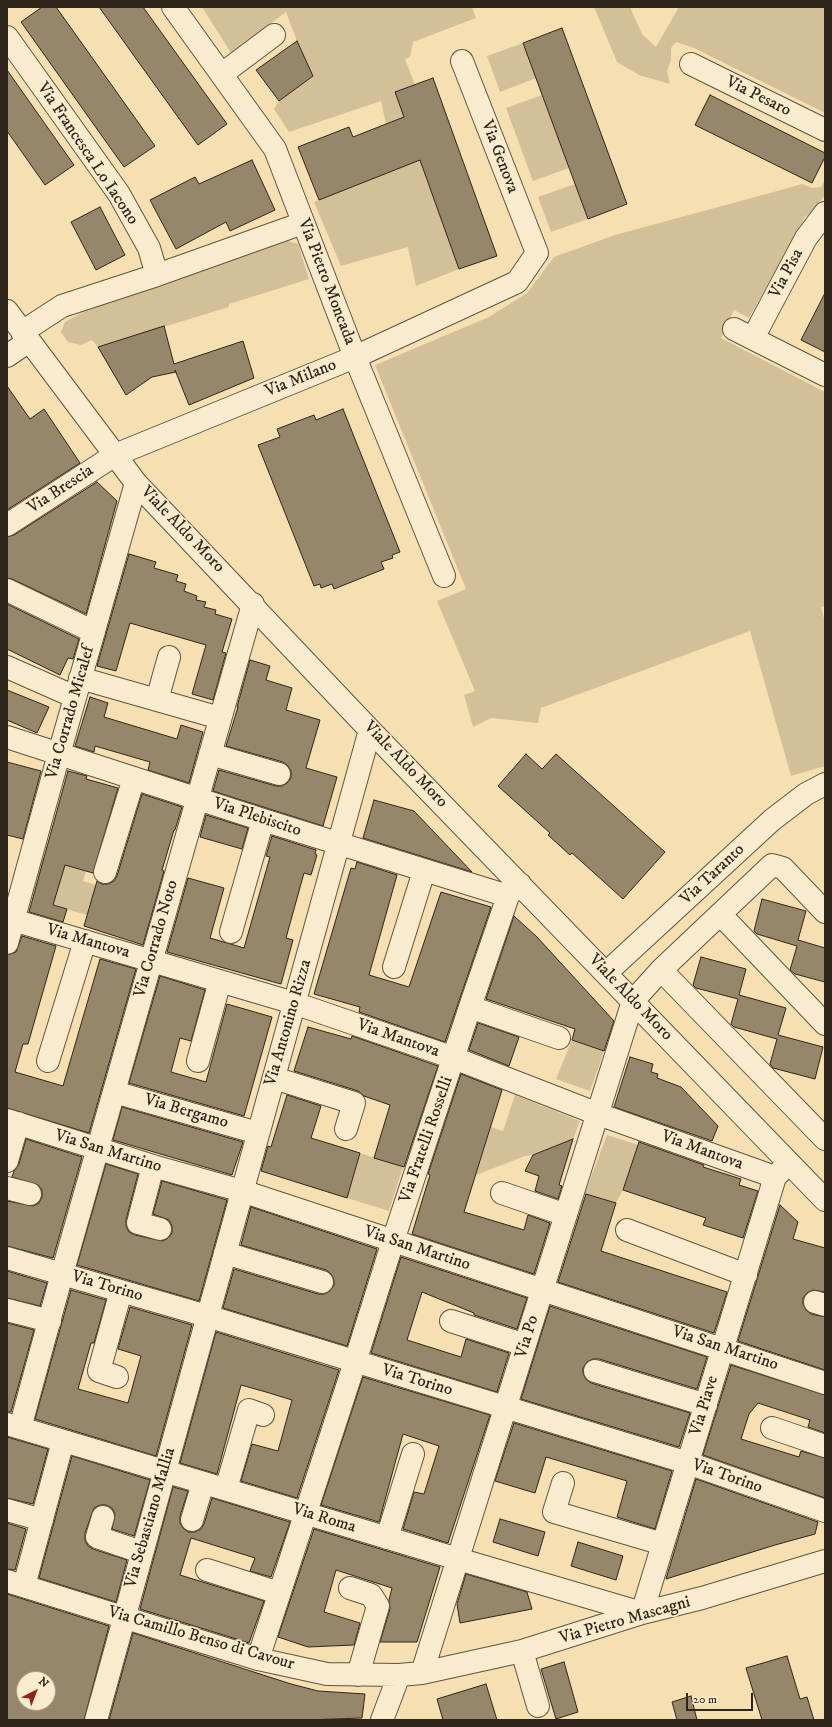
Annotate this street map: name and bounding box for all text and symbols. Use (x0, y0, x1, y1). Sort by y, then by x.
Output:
street label: Via Pesaro (722, 72, 794, 122)
street label: Via Francesca Lo Iacono (32, 79, 142, 229)
street label: Via Genova (476, 118, 522, 196)
street label: Via Pietro Moncada (293, 216, 359, 348)
street label: Via Pisa (766, 246, 808, 302)
street label: Via Milano (262, 355, 340, 403)
street label: Via Brescia (24, 461, 98, 519)
street label: Viale Aldo Moro (136, 482, 228, 578)
street label: Via Corrado Micalef (42, 644, 100, 782)
street label: Viale Aldo Moro (359, 717, 451, 813)
street label: Via Plebiscito (211, 794, 303, 842)
street label: Via Taranto (677, 840, 749, 910)
street label: Via Corrado Noto (130, 878, 184, 1000)
street label: Via Mantova (44, 920, 132, 964)
street label: Viale Aldo Moro (584, 950, 676, 1046)
street label: Via Antonino Rizza (261, 957, 317, 1089)
street label: Via Mantova (354, 1015, 442, 1063)
street label: Via Fratelli Rosselli (396, 1074, 458, 1206)
street label: Via Bergamo (142, 1090, 230, 1134)
street label: Via San Martino (52, 1126, 164, 1178)
street label: Via Mantova (658, 1127, 746, 1175)
street label: Via San Martino (361, 1222, 473, 1276)
street label: Via Torino (69, 1267, 145, 1307)
street label: Via Po (512, 1313, 544, 1361)
street label: Via San Martino (669, 1322, 781, 1376)
street label: Via Torino (379, 1361, 455, 1401)
street label: Via Piave (686, 1373, 724, 1439)
street label: Via Sebastiano Mallia (121, 1445, 181, 1591)
street label: Via Torino (689, 1455, 765, 1499)
street label: Via Roma (290, 1500, 358, 1538)
street label: Via Pietro Mascagni (557, 1593, 693, 1649)
street label: Via Camillo Benso di Cavour (105, 1603, 297, 1675)
north arrow (16, 1671, 56, 1711)
text: N (35, 1675, 51, 1691)
scale bar (688, 1685, 755, 1711)
text: 20 m (693, 1692, 717, 1707)

